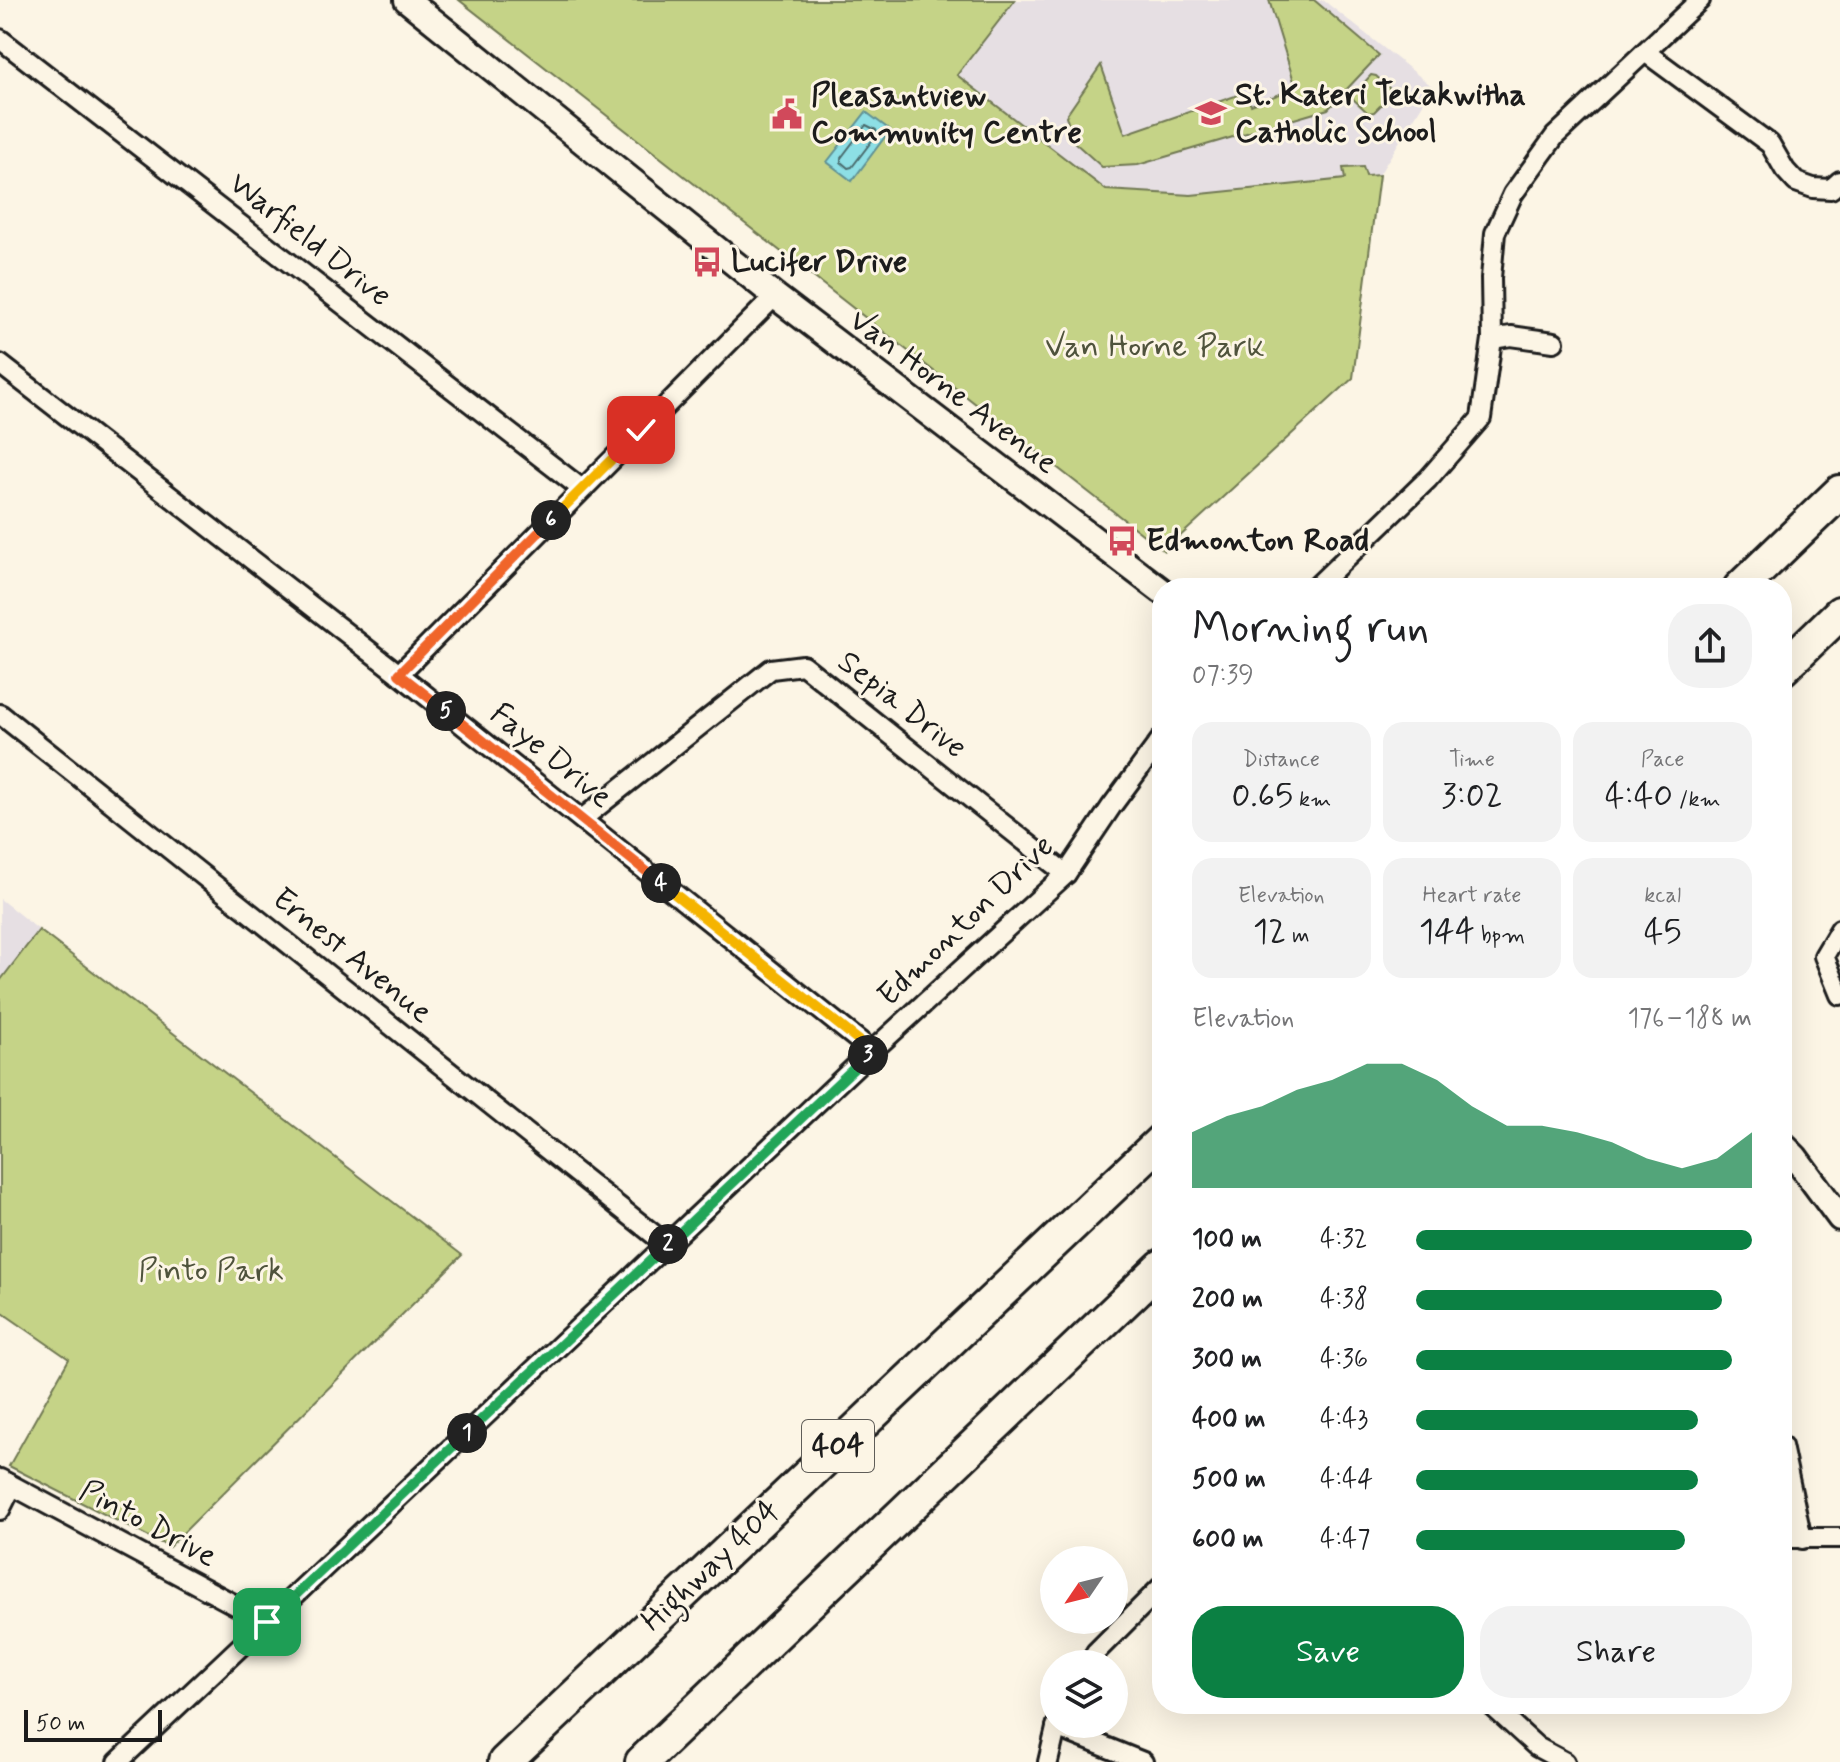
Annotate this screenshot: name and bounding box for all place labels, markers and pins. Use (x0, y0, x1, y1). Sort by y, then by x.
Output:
place label: St. Kateri Tekakwitha Catholic School (1235, 74, 1526, 153)
place label: Pleasantview Community Centre (811, 75, 1082, 154)
school or university icon: St. Kateri Tekakwitha Catholic School (1194, 96, 1228, 130)
public building icon: Pleasantview Community Centre (770, 97, 804, 131)
place label: Lucifer Drive (731, 241, 908, 283)
bus stop icon: Lucifer Drive (690, 245, 724, 279)
pin (607, 396, 675, 464)
pin: 6 (531, 500, 571, 540)
place label: Edmonton Road (1146, 520, 1369, 562)
bus stop icon: Edmonton Road (1105, 524, 1139, 558)
pin: 5 (426, 691, 466, 731)
pin: 4 (641, 863, 681, 903)
pin: 3 (848, 1035, 888, 1075)
pin: 2 (648, 1224, 688, 1264)
pin: 1 (447, 1413, 487, 1453)
pin (233, 1588, 301, 1656)

